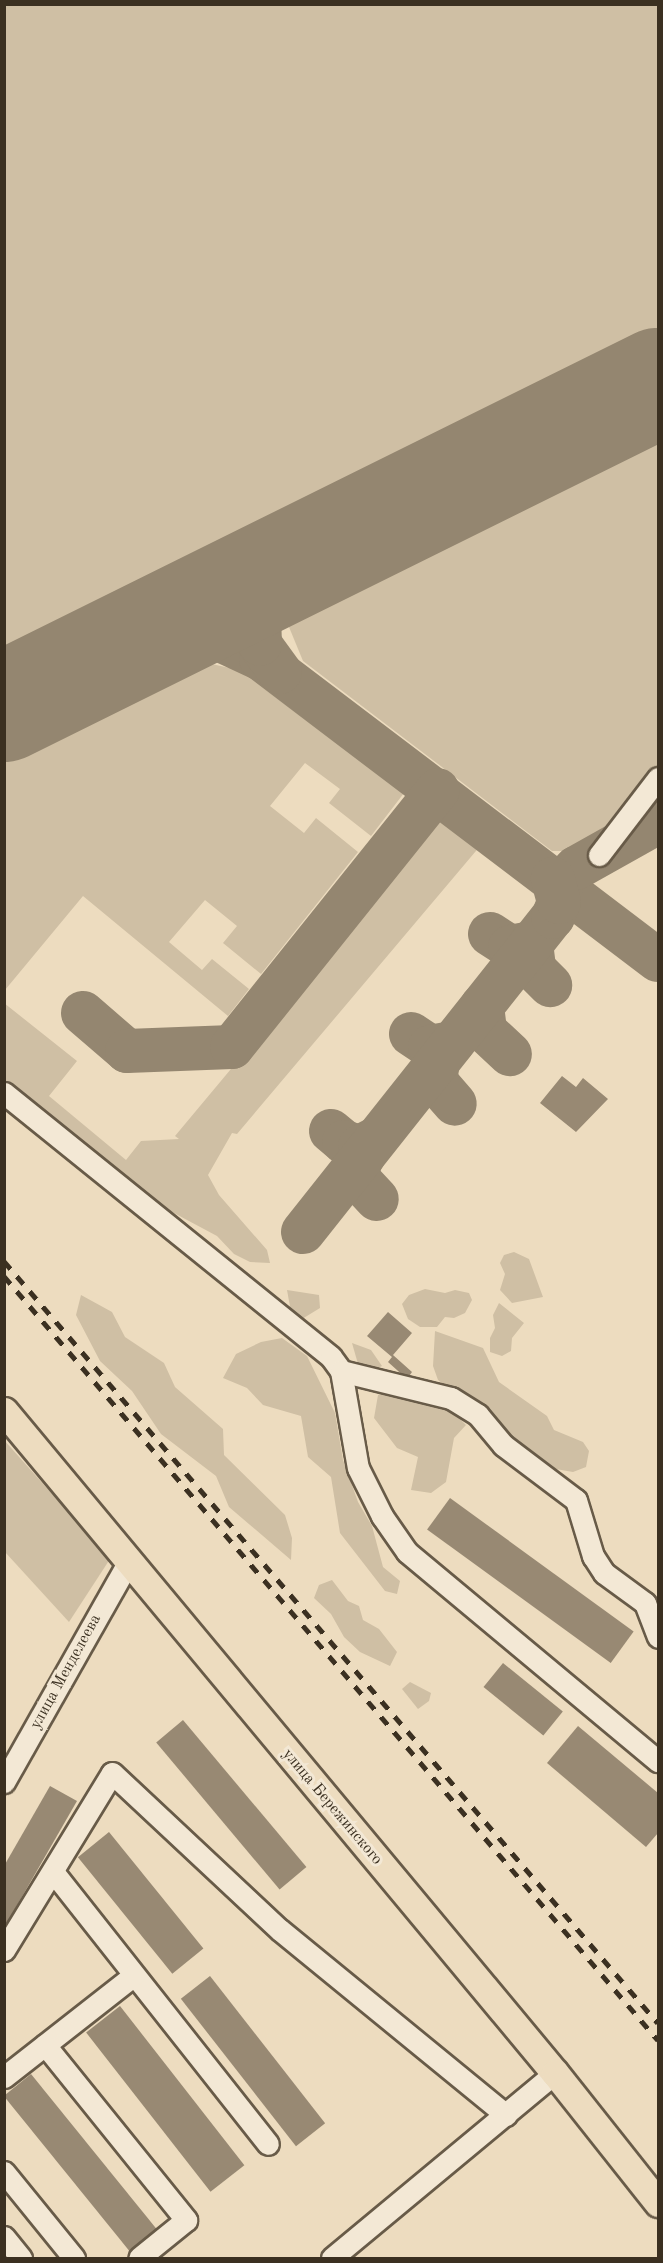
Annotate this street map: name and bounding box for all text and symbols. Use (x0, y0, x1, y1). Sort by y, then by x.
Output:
street label: улица Менделеева (26, 1611, 106, 1733)
street label: улица Бережинского (278, 1745, 386, 1869)

